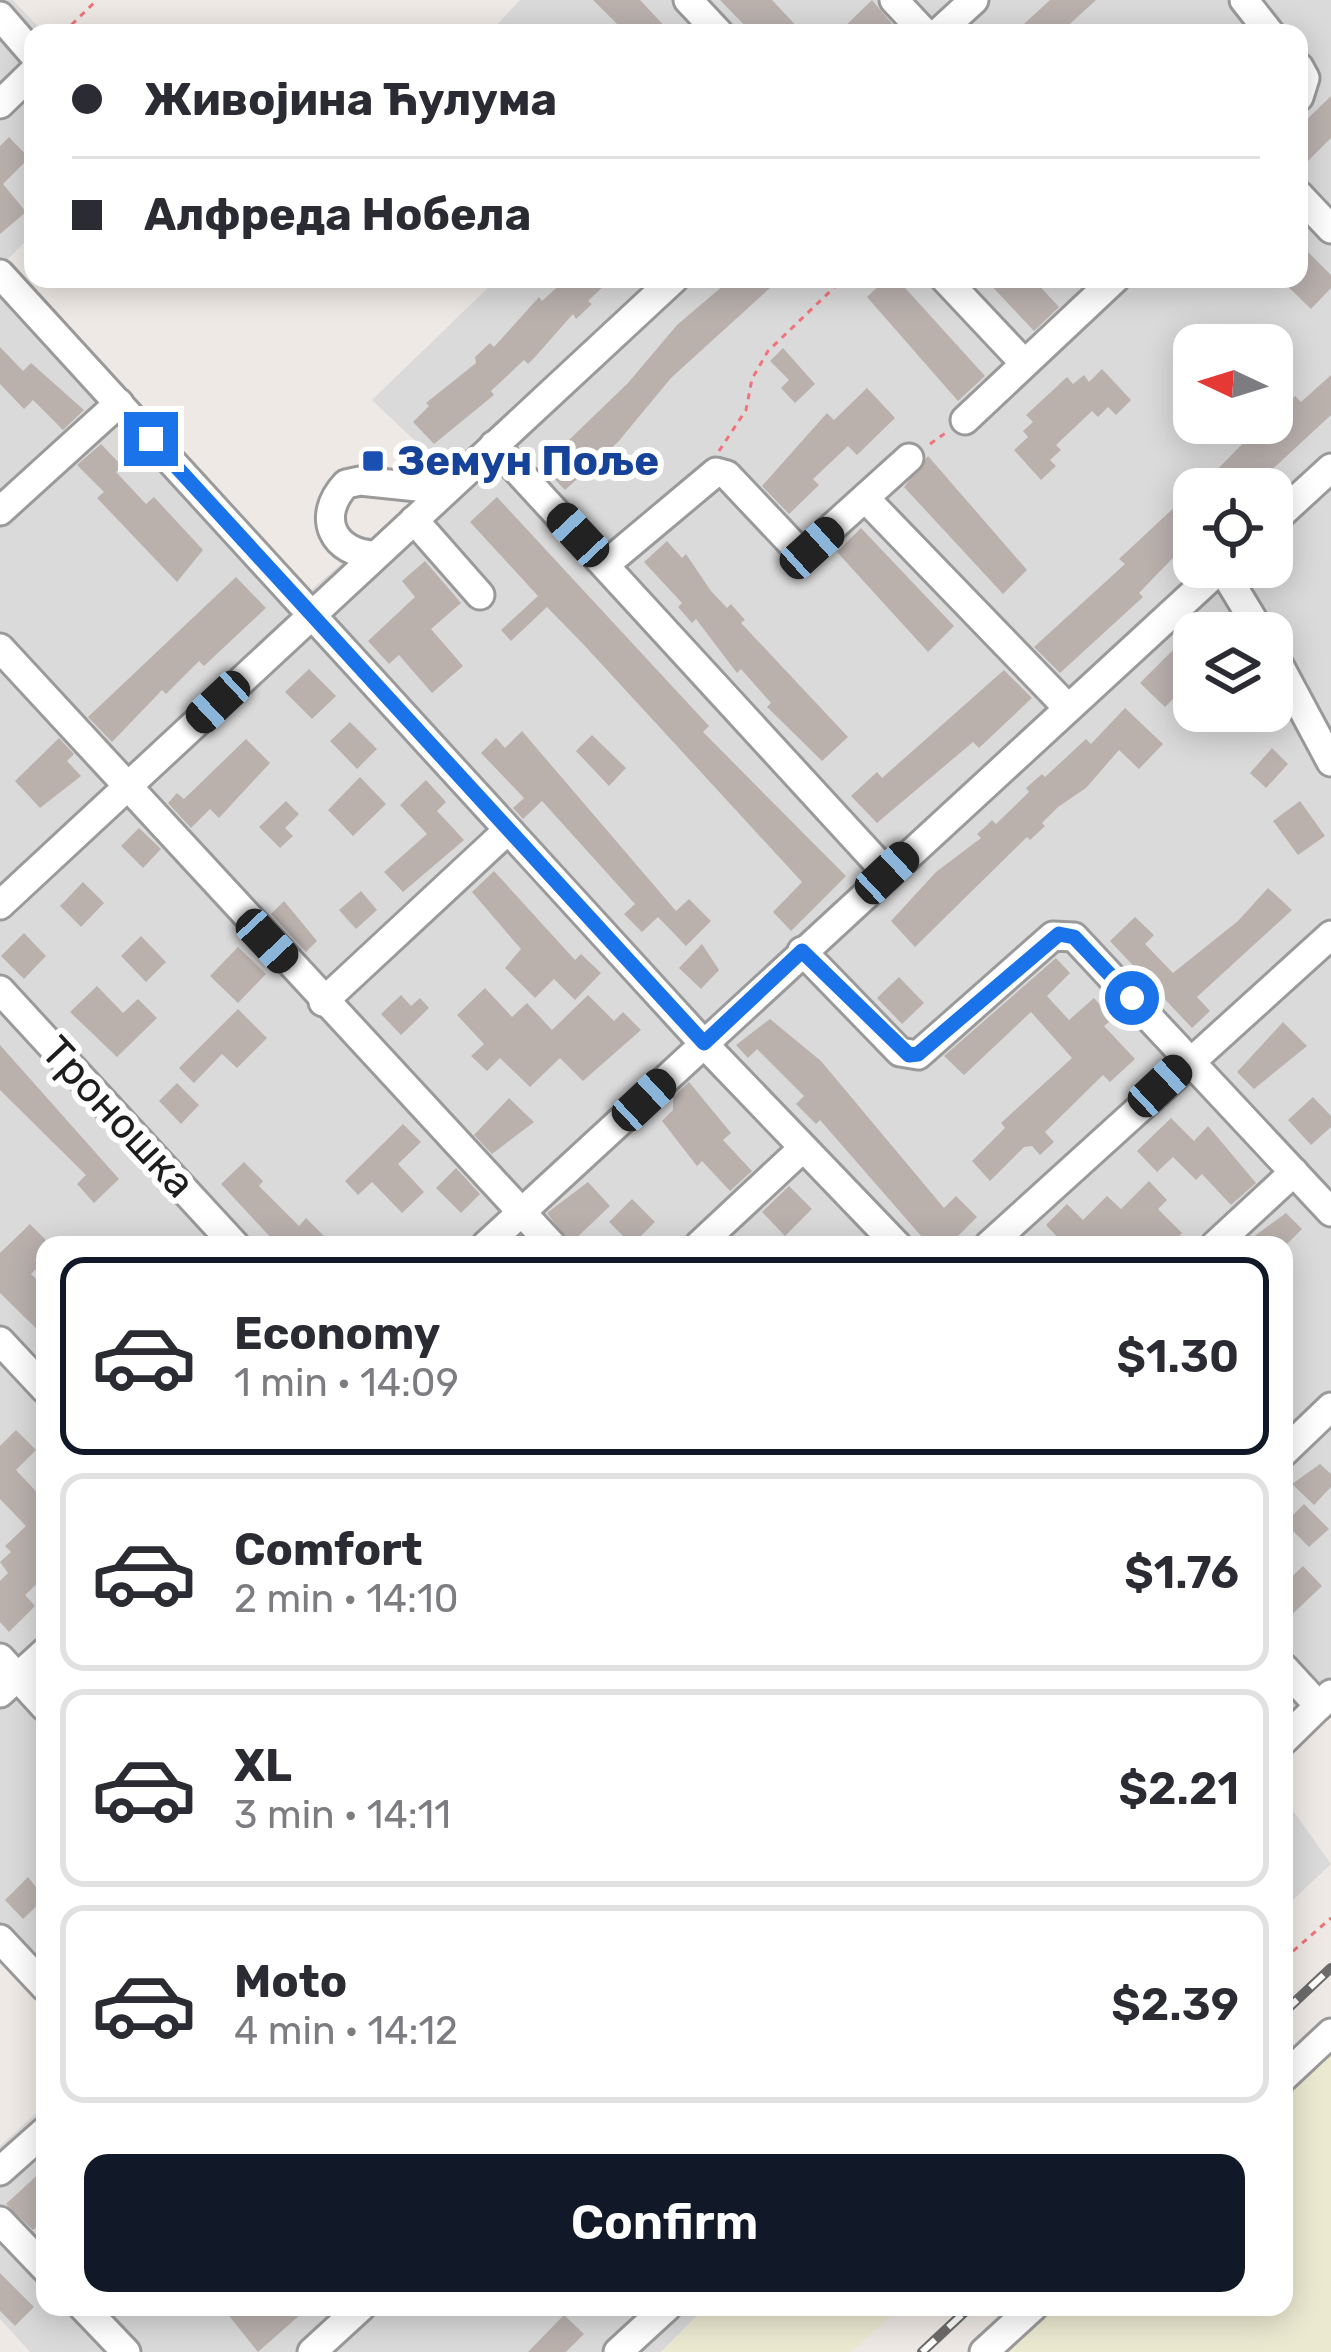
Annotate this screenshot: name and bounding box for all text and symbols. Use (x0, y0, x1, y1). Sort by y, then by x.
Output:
text: Живојина Ћулума (144, 73, 557, 126)
text: Алфреда Нобела (144, 188, 531, 241)
north arrow (1173, 324, 1293, 444)
map controls (1173, 324, 1293, 732)
route end (124, 412, 178, 466)
place label: Земун Поље (397, 436, 659, 486)
marker: Земун Поље (360, 448, 386, 474)
button: locate (1173, 468, 1293, 588)
car (540, 496, 616, 574)
car (773, 511, 851, 585)
button: layers (1173, 612, 1293, 732)
car (179, 664, 257, 740)
car (848, 835, 926, 911)
car (229, 902, 305, 980)
route start (1105, 971, 1159, 1025)
street label: Троношка (31, 1026, 205, 1208)
car (1121, 1048, 1199, 1124)
car (605, 1062, 683, 1138)
icon: car (90, 1302, 198, 1410)
text: Economy (234, 1307, 440, 1360)
text: $1.30 (1117, 1330, 1239, 1383)
text: 1 min · 14:09 (234, 1360, 459, 1406)
icon: car (90, 1518, 198, 1626)
text: Comfort (234, 1523, 423, 1576)
text: $1.76 (1124, 1546, 1239, 1599)
text: 2 min · 14:10 (234, 1576, 459, 1622)
icon: car (90, 1734, 198, 1842)
text: XL (234, 1739, 292, 1792)
text: $2.21 (1118, 1762, 1239, 1815)
text: 3 min · 14:11 (234, 1792, 451, 1838)
icon: car (90, 1950, 198, 2058)
text: Moto (234, 1955, 347, 2008)
text: $2.39 (1111, 1978, 1239, 2031)
text: 4 min · 14:12 (234, 2008, 458, 2054)
button: Confirm (84, 2154, 1245, 2292)

